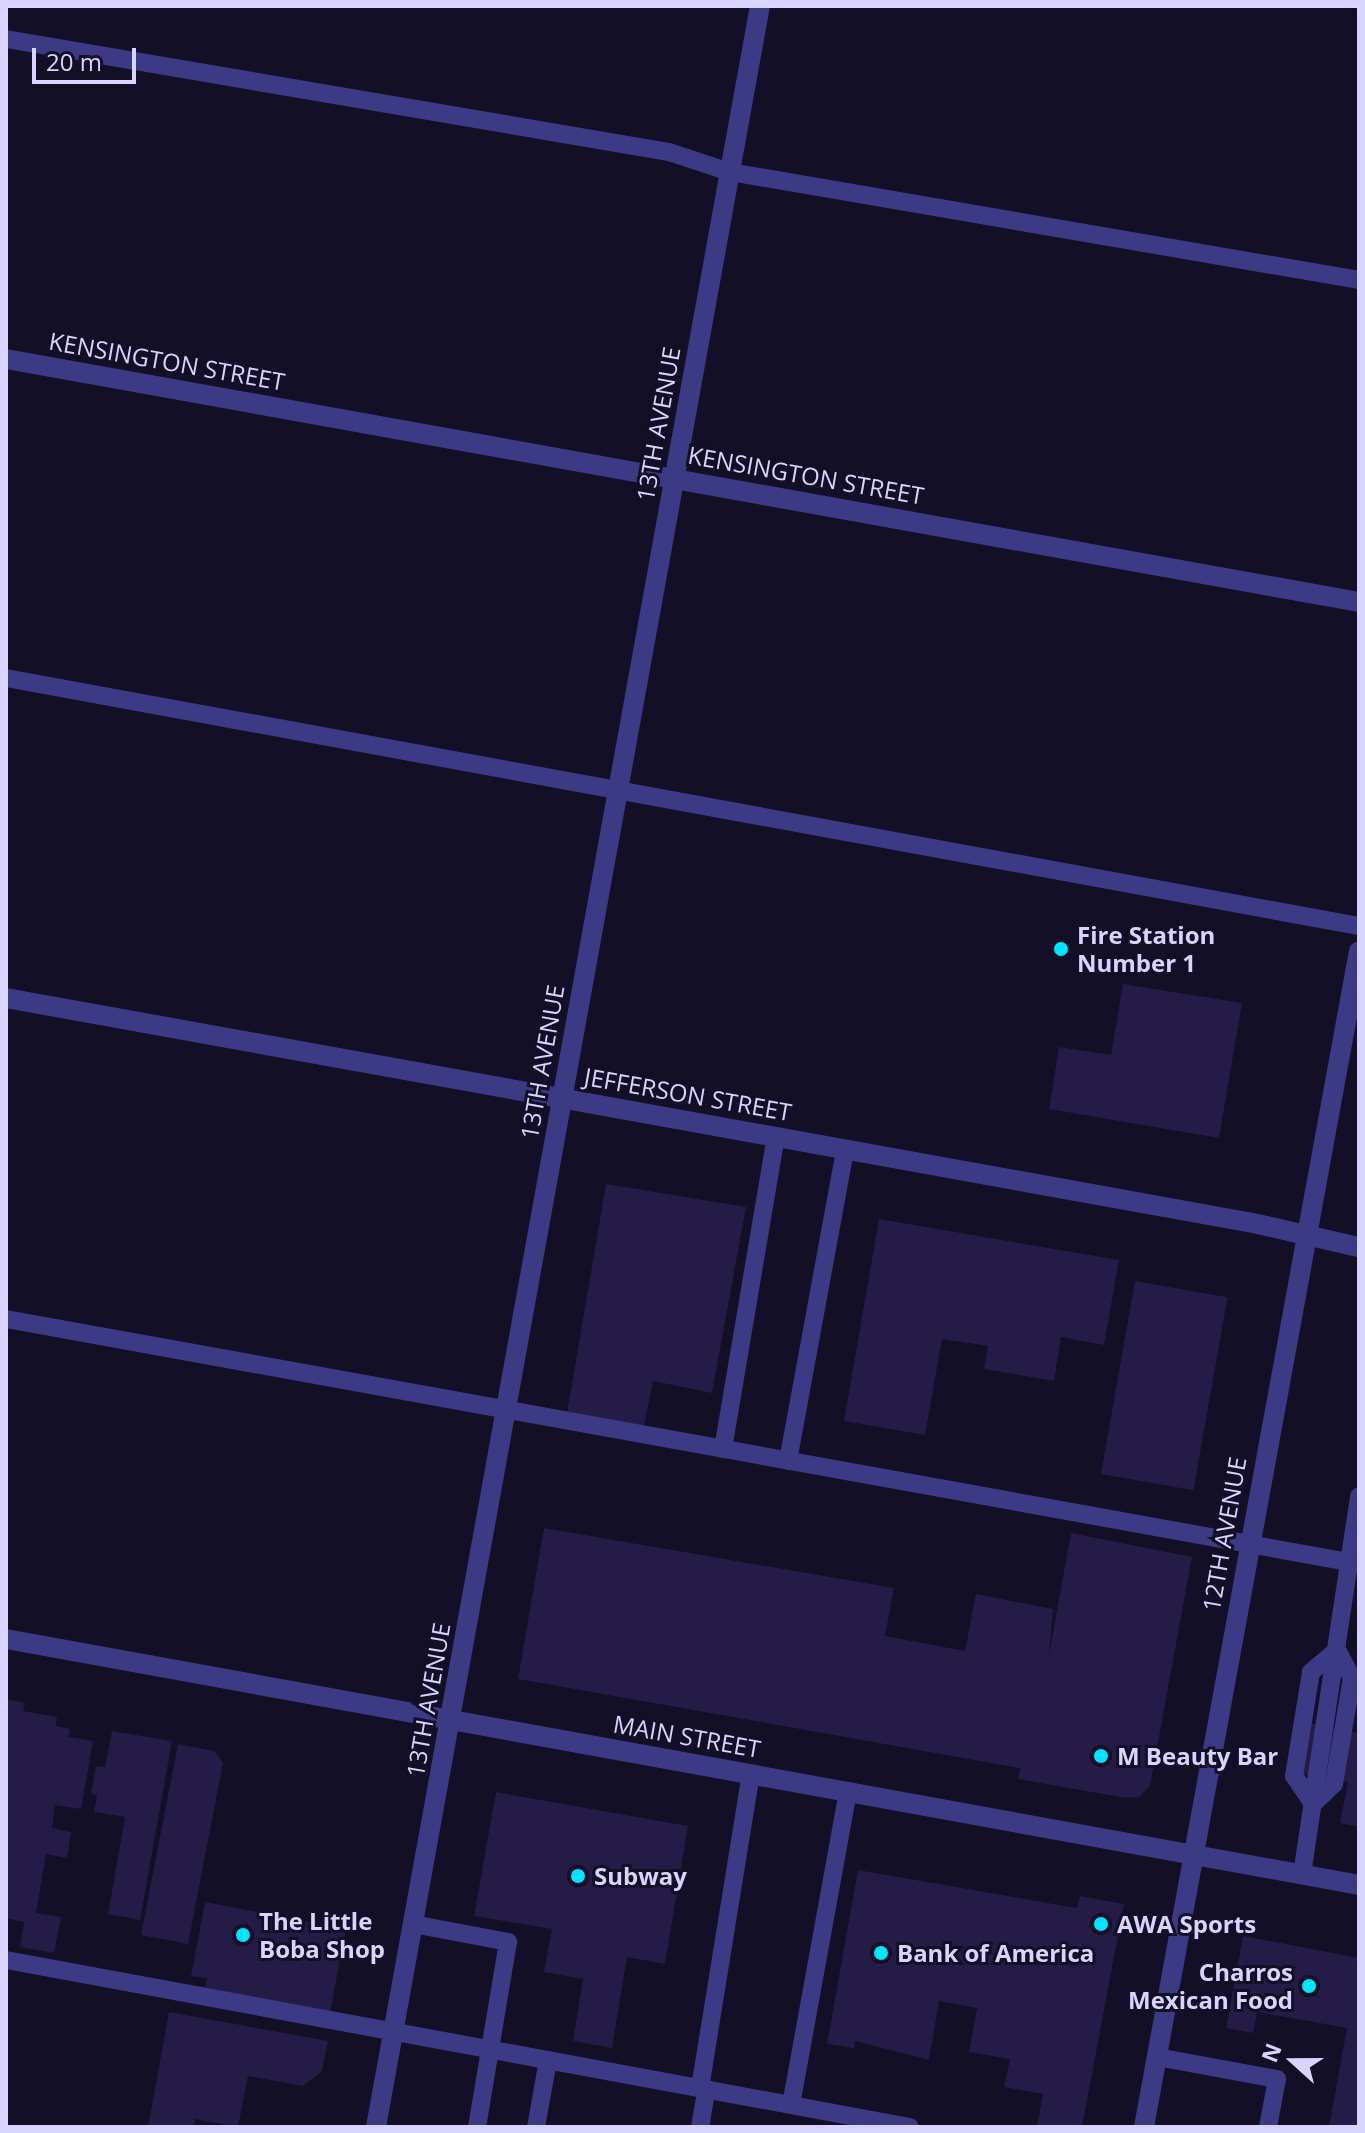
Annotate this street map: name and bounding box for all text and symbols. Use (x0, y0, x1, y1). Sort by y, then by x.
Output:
scale bar (36, 32, 140, 82)
text: 20 m (46, 45, 102, 78)
street label: KENSINGTON STREET (47, 326, 287, 396)
street label: 13TH AVENUE (630, 345, 686, 503)
street label: KENSINGTON STREET (686, 440, 926, 510)
place label: Fire Station Number 1 (1077, 921, 1215, 977)
marker: Fire Station Number 1 (1052, 940, 1070, 958)
street label: 13TH AVENUE (514, 983, 570, 1141)
street label: JEFFERSON STREET (582, 1062, 794, 1126)
street label: 12TH AVENUE (1196, 1455, 1252, 1613)
street label: 13TH AVENUE (400, 1621, 456, 1779)
street label: MAIN STREET (611, 1709, 763, 1763)
place label: M Beauty Bar (1117, 1742, 1278, 1770)
marker: M Beauty Bar (1092, 1747, 1110, 1765)
place label: Subway (594, 1862, 687, 1890)
marker: Subway (569, 1867, 587, 1885)
place label: The Little Boba Shop (259, 1907, 385, 1963)
place label: AWA Sports (1117, 1910, 1256, 1938)
marker: AWA Sports (1092, 1915, 1110, 1933)
marker: The Little Boba Shop (234, 1926, 252, 1944)
place label: Bank of America (897, 1939, 1094, 1967)
marker: Bank of America (872, 1944, 890, 1962)
place label: Charros Mexican Food (1128, 1958, 1293, 2014)
marker: Charros Mexican Food (1300, 1977, 1318, 1995)
north arrow (1253, 2021, 1333, 2101)
text: N (1253, 2039, 1288, 2066)

